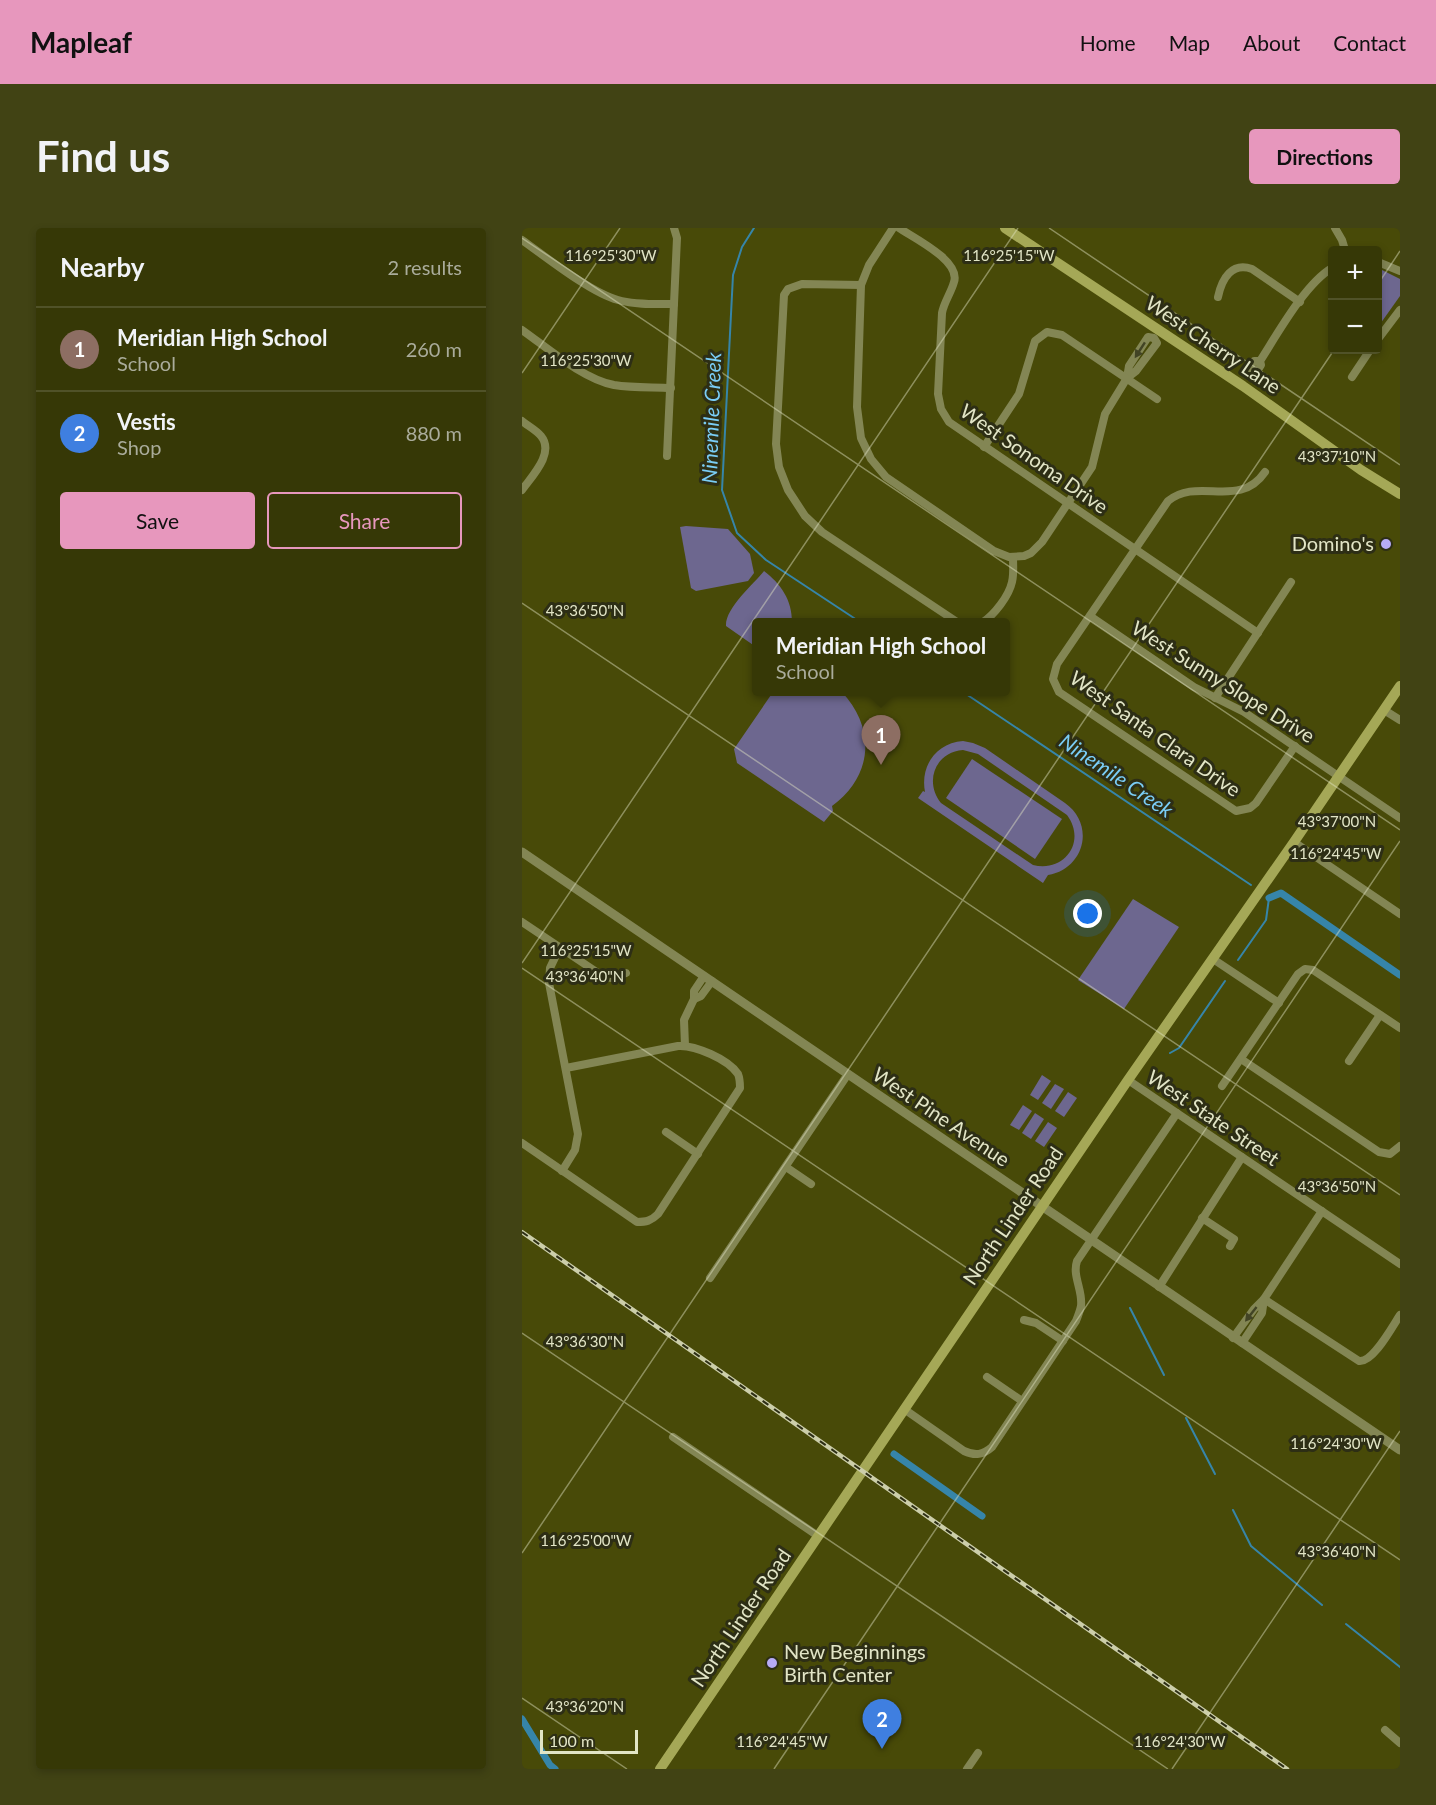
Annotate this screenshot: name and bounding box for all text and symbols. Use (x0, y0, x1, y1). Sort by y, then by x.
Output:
text: Mapleaf (30, 25, 132, 59)
text: Home (1080, 30, 1136, 55)
text: Map (1169, 30, 1210, 55)
text: About (1243, 30, 1300, 55)
text: Contact (1333, 30, 1406, 55)
button: Directions (1249, 129, 1400, 184)
text: Find us (36, 131, 170, 181)
text: 116°25'30"W (565, 246, 657, 264)
text: 116°25'15"W (963, 246, 1055, 264)
map controls (1328, 246, 1382, 354)
button: + (1328, 246, 1382, 300)
text: Nearby (60, 251, 145, 283)
text: 2 results (387, 255, 462, 279)
street label: West Cherry Lane (1142, 290, 1286, 398)
button: − (1328, 300, 1382, 354)
text: Meridian High School (117, 324, 328, 351)
text: 1 (74, 337, 85, 361)
text: 260 m (406, 337, 462, 361)
one-way arrow (1134, 342, 1145, 358)
text: School (117, 351, 176, 375)
text: 116°25'30"W (540, 351, 632, 369)
water label: Ninemile Creek (696, 351, 725, 484)
street label: West Sonoma Drive (956, 398, 1113, 518)
text: Vestis (117, 408, 176, 435)
text: 2 (74, 421, 85, 445)
text: 880 m (406, 421, 462, 445)
text: Shop (117, 435, 161, 459)
text: 43°37'10"N (1298, 447, 1376, 465)
button: Save (60, 492, 255, 549)
button: Share (267, 492, 462, 549)
place label: Domino's (1292, 531, 1374, 555)
marker: Domino's (1379, 537, 1393, 551)
text: 43°36'50"N (546, 601, 624, 619)
street label: West Sunny Slope Drive (1128, 615, 1319, 747)
popup (752, 618, 1010, 696)
text: Meridian High School (776, 632, 986, 659)
text: School (776, 659, 835, 683)
street label: West Santa Clara Drive (1066, 665, 1246, 801)
pin: 1 (862, 716, 900, 765)
water label: Ninemile Creek (1055, 728, 1179, 823)
text: 43°37'00"N (1298, 812, 1376, 830)
text: 116°24'45"W (1290, 844, 1382, 862)
your location (1073, 899, 1102, 928)
text: 116°25'15"W (540, 941, 632, 959)
text: 43°36'40"N (546, 967, 624, 985)
street label: West Pine Avenue (868, 1061, 1015, 1171)
street label: West State Street (1143, 1064, 1284, 1170)
street label: North Linder Road (957, 1142, 1067, 1289)
text: 43°36'50"N (1298, 1177, 1376, 1195)
one-way arrow (1244, 1306, 1257, 1322)
text: 43°36'30"N (546, 1332, 624, 1350)
text: 116°24'30"W (1290, 1434, 1382, 1452)
text: 116°25'00"W (540, 1531, 632, 1549)
text: 43°36'40"N (1298, 1542, 1376, 1560)
street label: North Linder Road (685, 1544, 795, 1691)
place label: New Beginnings Birth Center (784, 1639, 926, 1686)
marker: New Beginnings Birth Center (765, 1656, 779, 1670)
text: 43°36'20"N (546, 1697, 624, 1715)
pin: 2 (862, 1700, 902, 1749)
scale bar (540, 1727, 638, 1754)
text: 100 m (549, 1731, 594, 1750)
text: 116°24'45"W (736, 1732, 828, 1750)
text: 116°24'30"W (1134, 1732, 1226, 1750)

